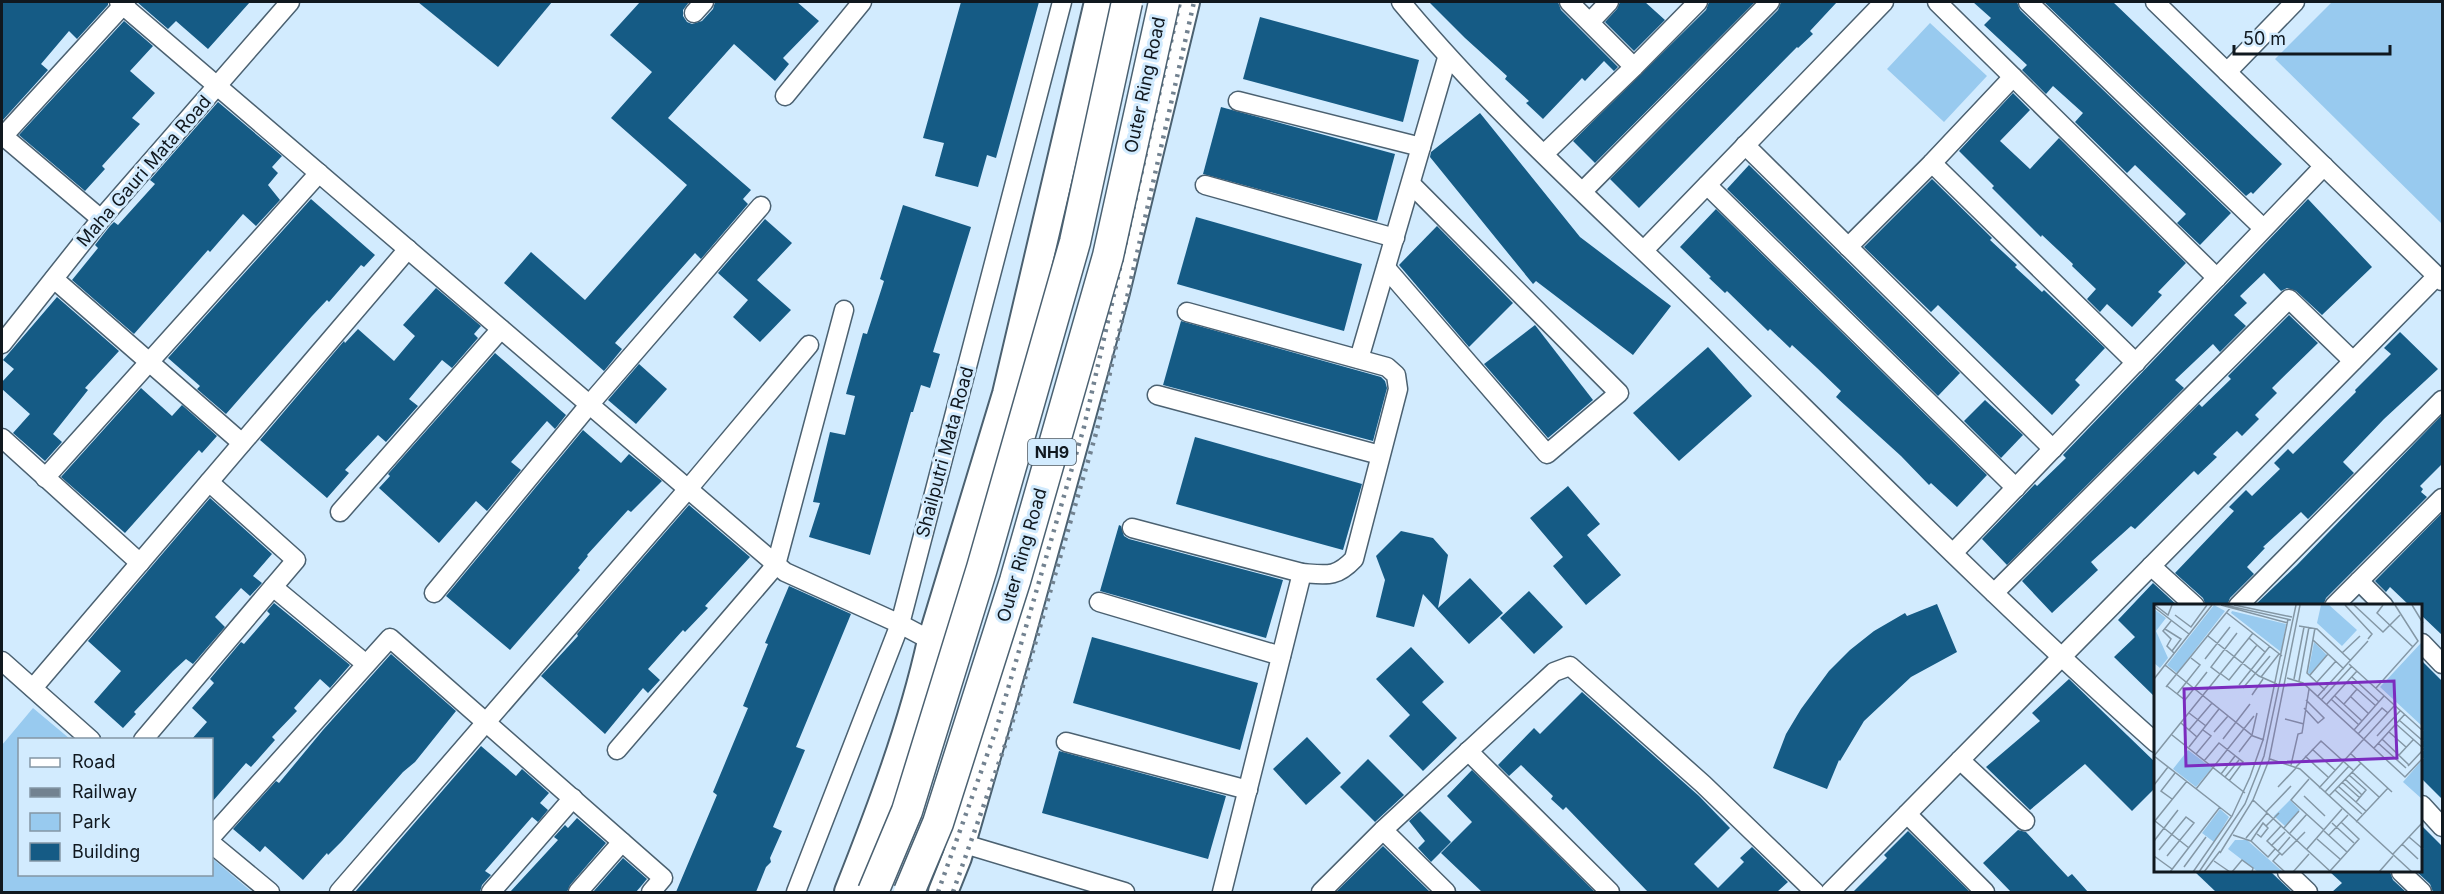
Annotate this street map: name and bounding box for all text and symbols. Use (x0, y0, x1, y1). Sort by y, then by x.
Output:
street label: Outer Ring Road (1120, 15, 1169, 155)
scale bar (2234, 18, 2390, 56)
text: 50 m (2243, 28, 2286, 49)
street label: Maha Gauri Mata Road (72, 91, 215, 251)
street label: Shailputri Mata Road (912, 364, 977, 540)
road number: NH9 (1028, 439, 1076, 465)
street label: Outer Ring Road (992, 485, 1051, 624)
inset map (2154, 604, 2423, 873)
legend (18, 738, 213, 876)
text: Road (72, 751, 115, 772)
text: Railway (72, 781, 137, 802)
text: Park (72, 811, 111, 832)
text: Building (72, 841, 140, 862)

